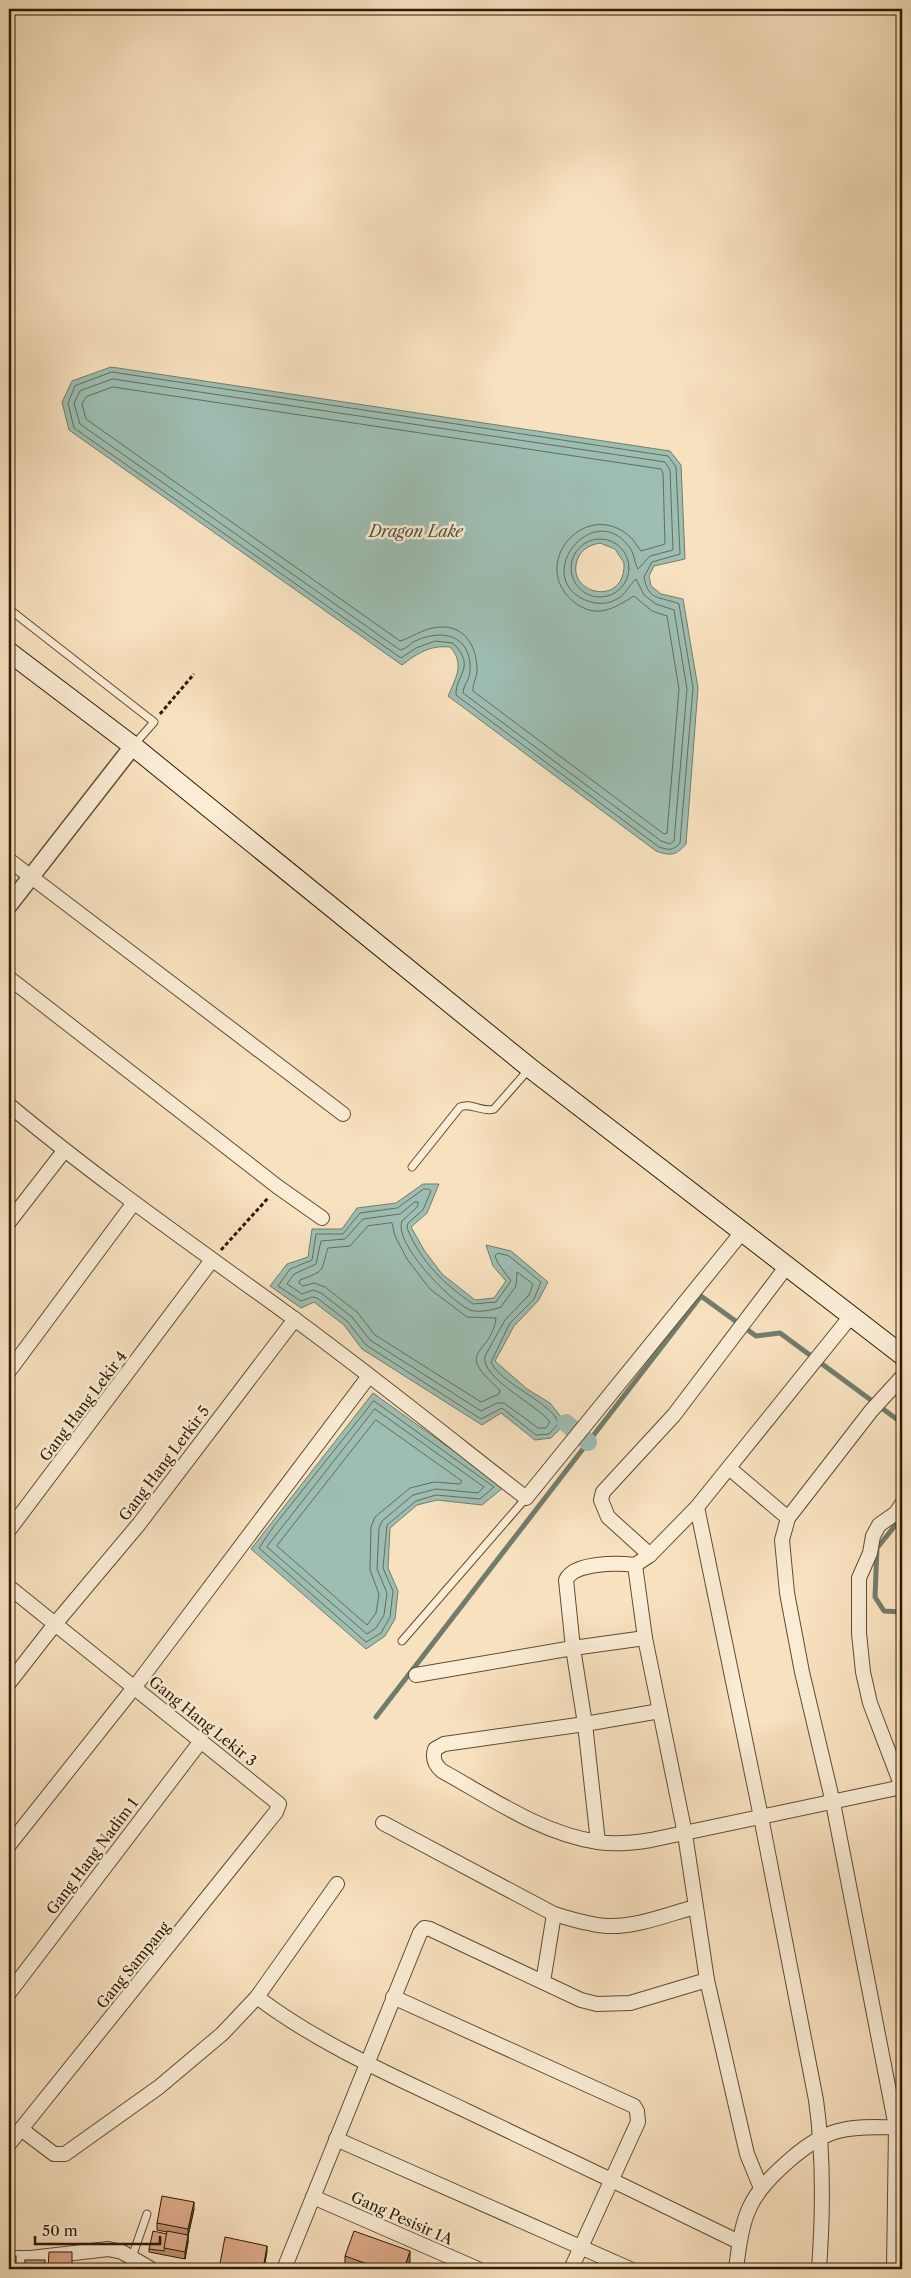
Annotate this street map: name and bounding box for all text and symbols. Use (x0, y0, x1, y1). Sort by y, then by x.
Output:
water label: Dragon Lake (367, 521, 464, 541)
street label: Gang Hang Lekir 4 (35, 1347, 131, 1465)
street label: Gang Hang Lerkir 5 (115, 1402, 213, 1524)
street label: Gang Hang Lekir 3 (145, 1672, 261, 1770)
street label: Gang Hang Nadim 1 (42, 1793, 142, 1918)
street label: Gang Sampang (92, 1918, 174, 2012)
street label: Gang Pesisir 1A (348, 2187, 457, 2249)
scale bar (35, 2213, 160, 2245)
text: 50 m (42, 2221, 78, 2240)

